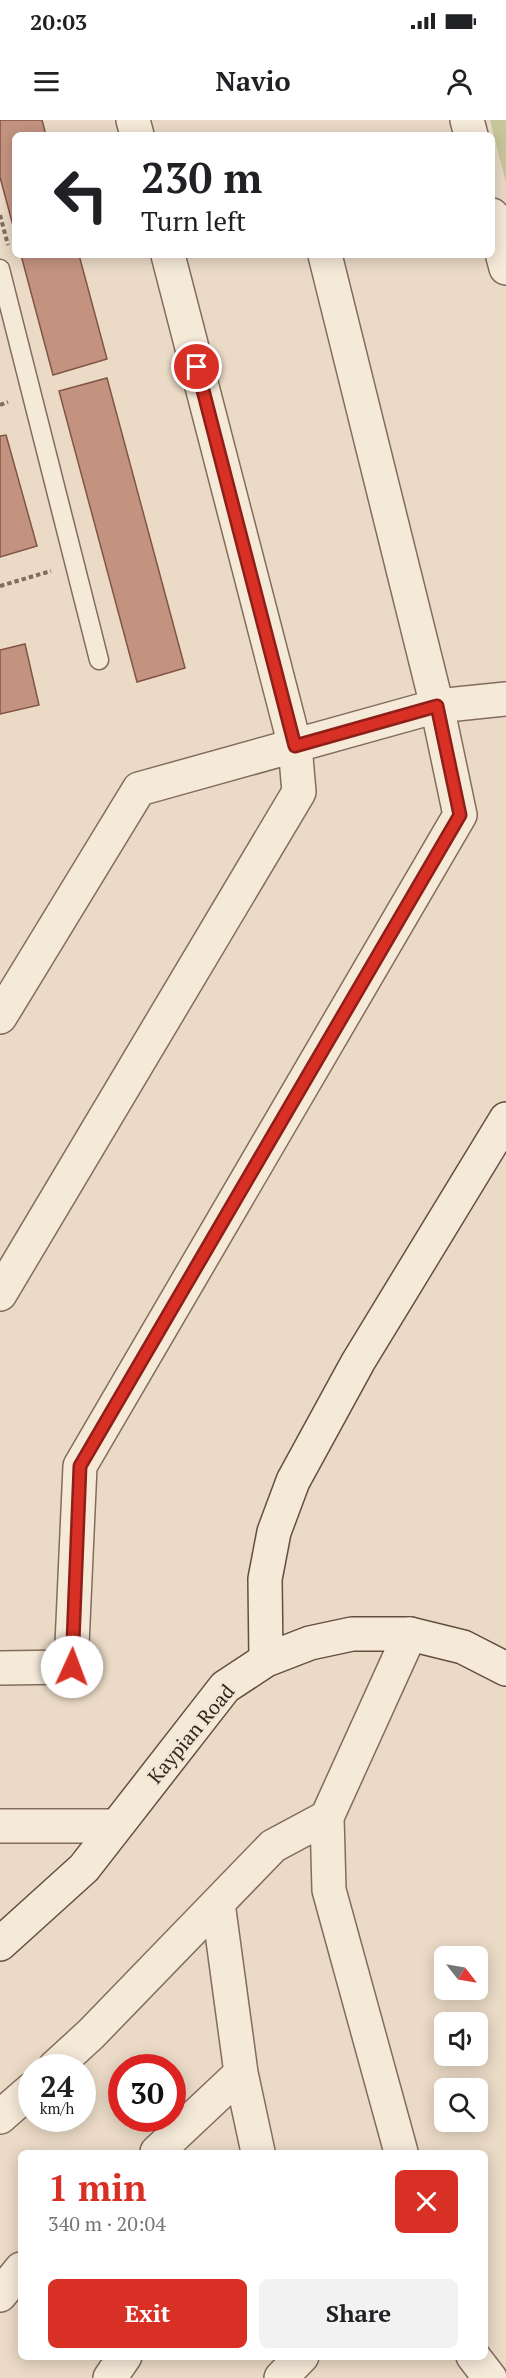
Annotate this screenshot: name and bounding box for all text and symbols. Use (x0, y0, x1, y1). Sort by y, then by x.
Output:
text: 20:03 (30, 7, 87, 36)
text: Navio (215, 63, 291, 99)
icon: menu (30, 65, 63, 98)
icon: person (443, 65, 476, 98)
text: 230 m (141, 149, 262, 205)
icon: left (42, 156, 120, 234)
text: Turn left (141, 203, 246, 239)
pin (171, 341, 222, 392)
icon: arrive (180, 350, 213, 383)
position arrow (40, 1635, 104, 1699)
street label: Kaypian Road (141, 1678, 240, 1789)
north arrow (434, 1946, 488, 2000)
map controls (434, 1946, 488, 2132)
button: sound (434, 2012, 488, 2066)
speed limit sign: 30 (108, 2054, 186, 2132)
text: 24 (40, 2066, 74, 2106)
button: search (434, 2078, 488, 2132)
text: km/h (40, 2098, 74, 2118)
text: 1 min (48, 2164, 146, 2211)
button: close (395, 2170, 458, 2233)
text: 340 m · 20:04 (48, 2210, 166, 2237)
button: Exit (48, 2279, 247, 2348)
button: Share (259, 2279, 458, 2348)

